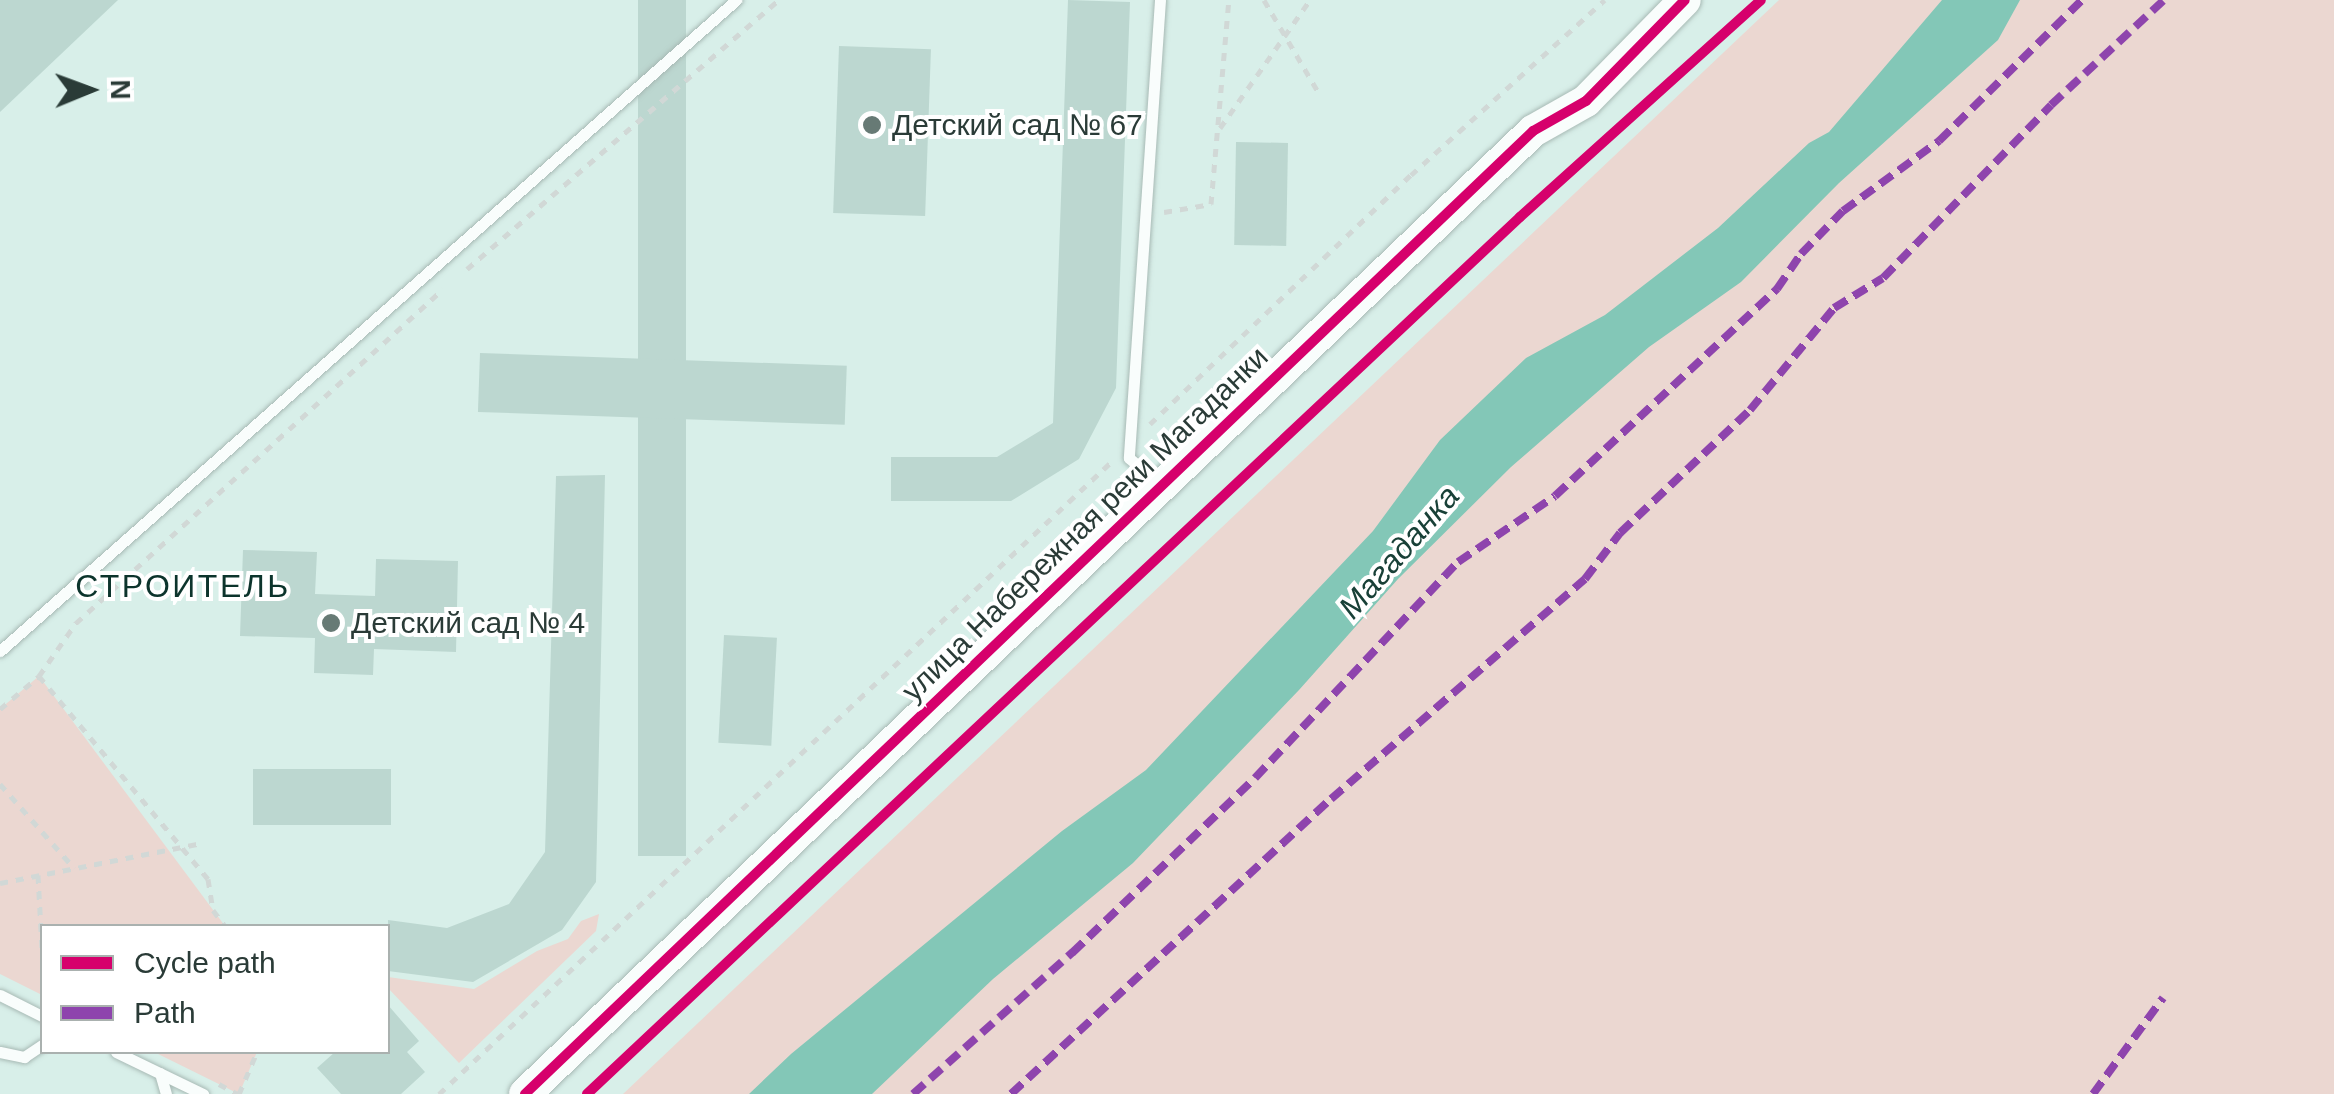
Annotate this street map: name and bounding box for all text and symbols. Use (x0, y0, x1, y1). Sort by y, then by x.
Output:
north arrow (40, 40, 140, 140)
text: N (105, 79, 136, 100)
place label: Детский сад № 67 (892, 107, 1143, 143)
marker: Детский сад № 67 (861, 114, 883, 136)
street label: улица Набережная реки Магаданки (895, 339, 1275, 709)
water label: Магаданка (1331, 478, 1467, 626)
district label: СТРОИТЕЛЬ (75, 567, 291, 605)
place label: Детский сад № 4 (351, 605, 585, 641)
marker: Детский сад № 4 (320, 612, 342, 634)
legend (40, 924, 390, 1054)
text: Cycle path (134, 946, 276, 979)
text: Path (134, 996, 196, 1029)

